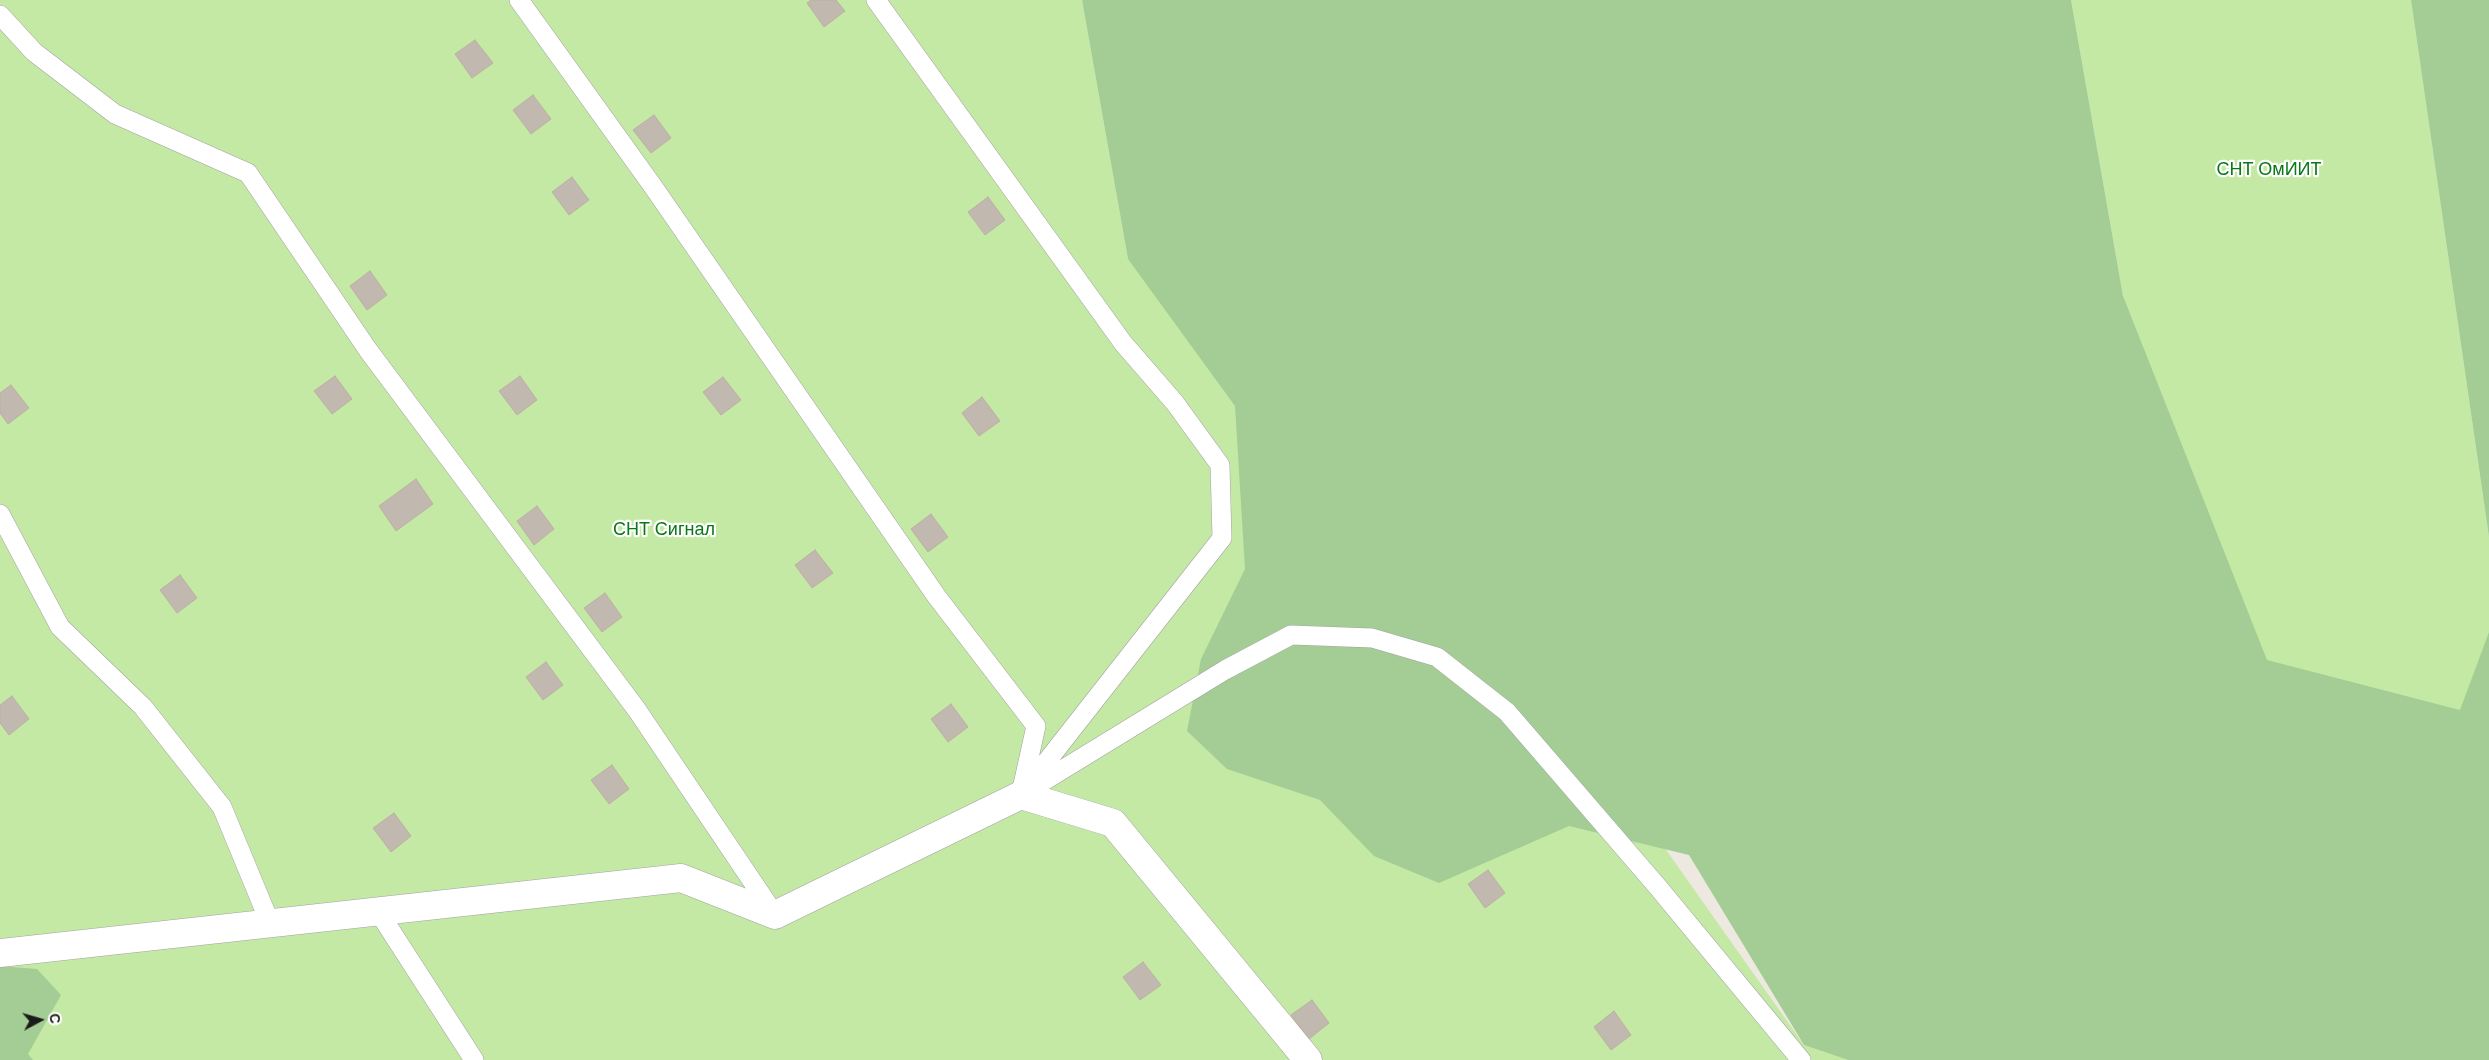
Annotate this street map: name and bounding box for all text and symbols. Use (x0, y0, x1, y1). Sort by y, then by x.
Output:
park label: СНТ ОмИИТ (2216, 159, 2322, 181)
park label: СНТ Сигнал (613, 519, 715, 541)
north arrow (15, 995, 65, 1045)
text: С (45, 1012, 64, 1024)

